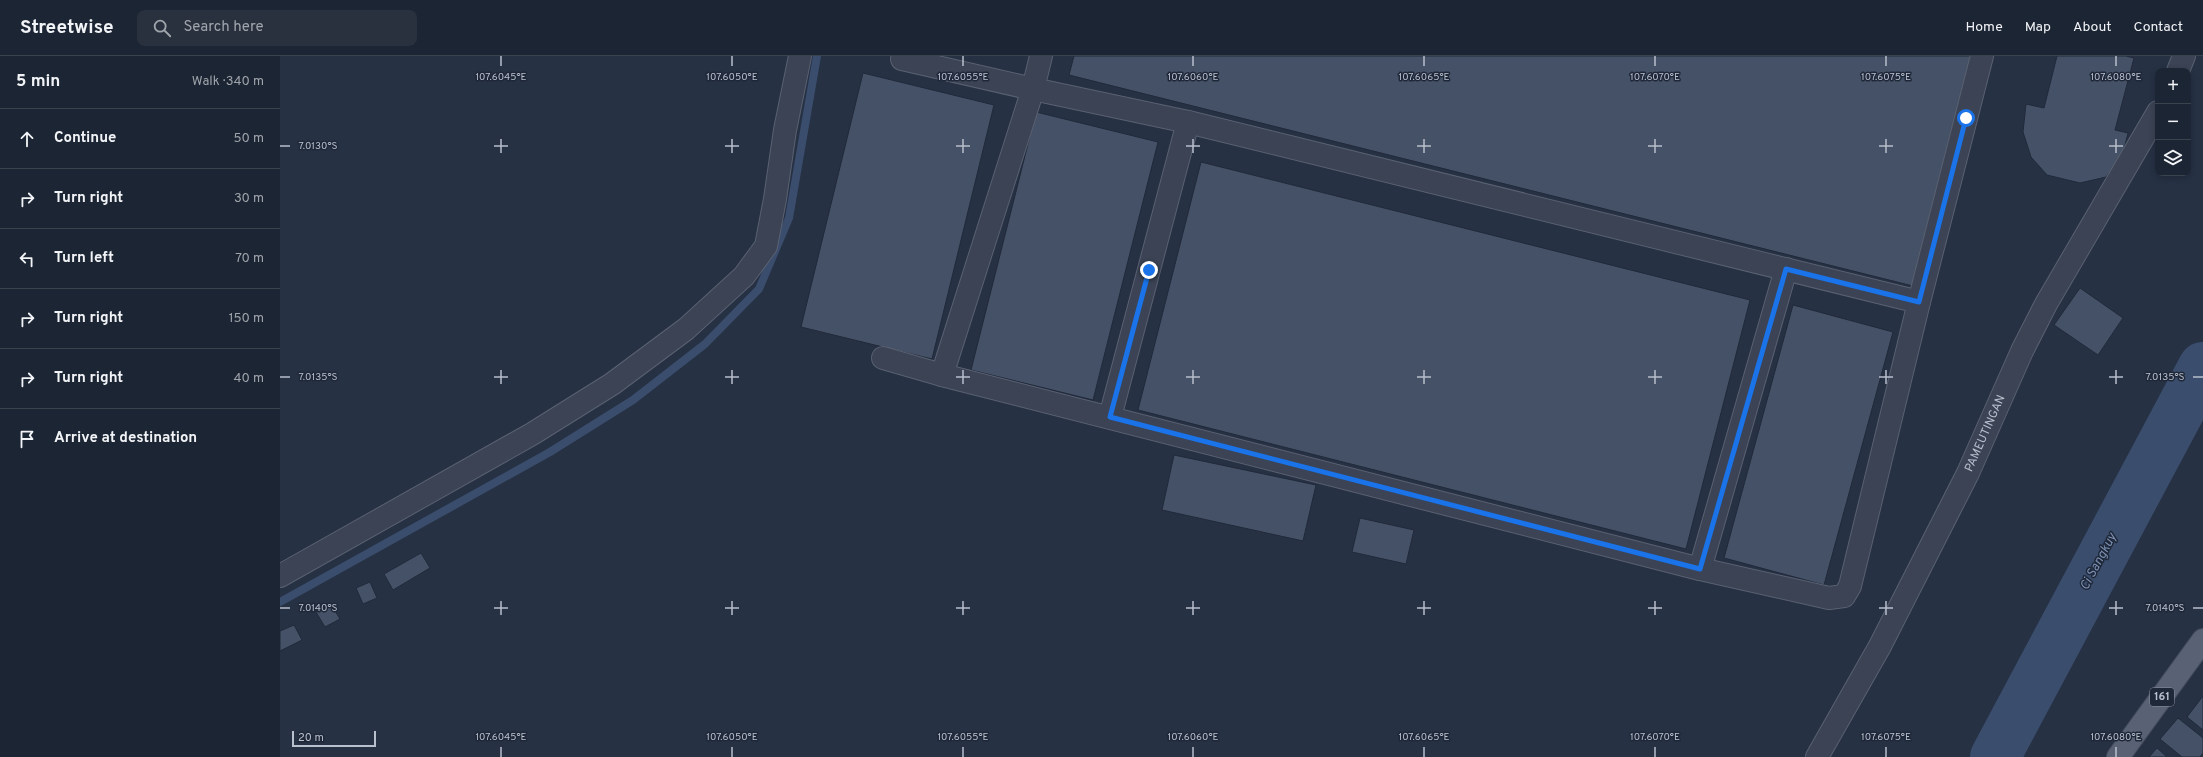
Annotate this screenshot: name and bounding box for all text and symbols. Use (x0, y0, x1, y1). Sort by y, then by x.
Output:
search box (137, 10, 417, 46)
text: Streetwise (20, 16, 113, 40)
icon: search (151, 17, 173, 39)
text: Search here (183, 18, 264, 37)
text: Home (1966, 19, 2003, 36)
text: Map (2025, 19, 2051, 36)
text: About (2073, 19, 2112, 36)
text: Contact (2134, 19, 2183, 36)
map controls (2155, 68, 2191, 176)
button: + (2155, 68, 2191, 104)
text: 5 min (16, 71, 60, 93)
text: 107.6045°E (475, 71, 527, 84)
text: 107.6050°E (706, 71, 758, 84)
text: 107.6055°E (937, 71, 989, 84)
text: 107.6060°E (1167, 71, 1219, 84)
text: 107.6065°E (1399, 71, 1449, 84)
text: 107.6070°E (1630, 71, 1680, 84)
text: 107.6075°E (1861, 71, 1911, 84)
text: 107.6080°E (2090, 71, 2142, 84)
text: Walk · 340 m (192, 74, 264, 90)
button: − (2155, 104, 2191, 140)
route start (1957, 109, 1975, 127)
icon: ahead (16, 128, 38, 150)
text: Continue (54, 129, 116, 148)
text: 50 m (234, 131, 264, 147)
text: 7.0130°S (298, 140, 338, 153)
button: layers (2155, 140, 2191, 176)
icon: right (16, 188, 38, 210)
text: Turn right (54, 189, 123, 208)
text: 30 m (234, 191, 264, 207)
icon: left (16, 248, 38, 270)
text: Turn left (54, 249, 114, 268)
text: 70 m (235, 251, 264, 267)
route end (1140, 261, 1158, 279)
icon: right (16, 308, 38, 330)
text: Turn right (54, 309, 123, 328)
text: 150 m (229, 311, 264, 327)
icon: right (16, 368, 38, 390)
text: Turn right (54, 369, 123, 388)
text: 40 m (234, 371, 264, 387)
text: 7.0135°S (299, 371, 337, 384)
text: 7.0135°S (2146, 371, 2184, 384)
street label: PAMEUTINGAN (1961, 392, 2010, 474)
icon: arrive (16, 428, 38, 450)
text: Arrive at destination (54, 429, 197, 448)
water label: Ci Sangkuy (2077, 529, 2121, 593)
text: 7.0140°S (298, 602, 338, 615)
text: 7.0140°S (2145, 602, 2185, 615)
road number: 161 (2150, 688, 2174, 706)
scale bar (292, 729, 376, 748)
text: 20 m (298, 731, 324, 745)
text: 107.6045°E (475, 731, 527, 744)
text: 107.6050°E (706, 731, 758, 744)
text: 107.6055°E (937, 731, 989, 744)
text: 107.6060°E (1167, 731, 1219, 744)
text: 107.6065°E (1399, 731, 1449, 744)
text: 107.6070°E (1630, 731, 1680, 744)
text: 107.6075°E (1861, 731, 1911, 744)
text: 107.6080°E (2090, 731, 2142, 744)

